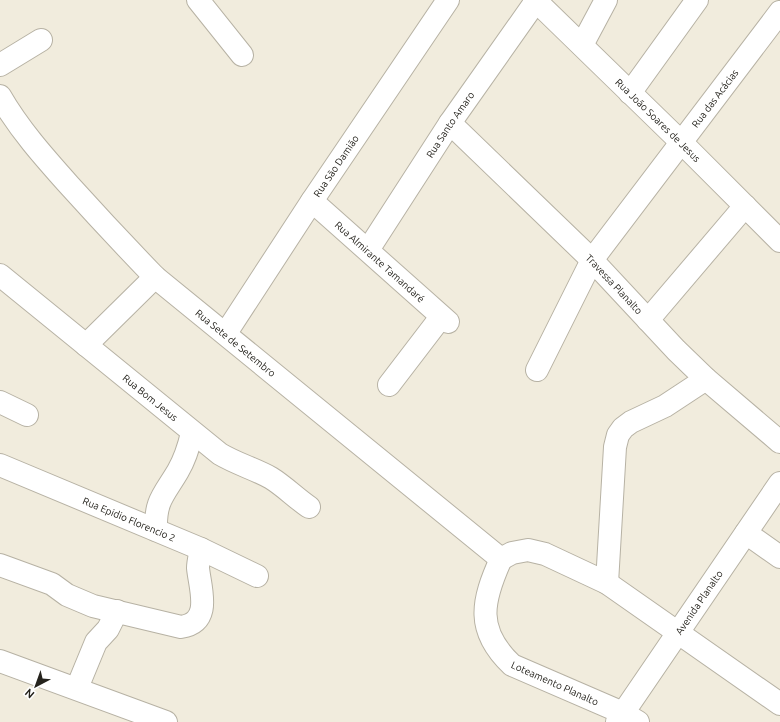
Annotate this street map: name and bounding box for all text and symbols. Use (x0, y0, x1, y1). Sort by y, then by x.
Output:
street label: Rua das Acácias (690, 67, 741, 130)
street label: Rua João Soares de Jesus (613, 77, 703, 164)
street label: Rua Santo Amaro (424, 89, 477, 160)
street label: Rua São Damião (311, 133, 361, 199)
street label: Rua Almirante Tamandaré (333, 219, 427, 305)
street label: Travessa Planalto (583, 252, 645, 316)
street label: Rua Sete de Setembro (193, 307, 278, 379)
street label: Rua Bom Jesus (121, 372, 180, 423)
street label: Rua Epidio Florencio 2 (81, 495, 177, 544)
street label: Avenida Planalto (673, 568, 725, 637)
street label: Loteamento Planalto (509, 659, 600, 708)
north arrow (16, 666, 56, 706)
text: N (22, 686, 36, 701)

